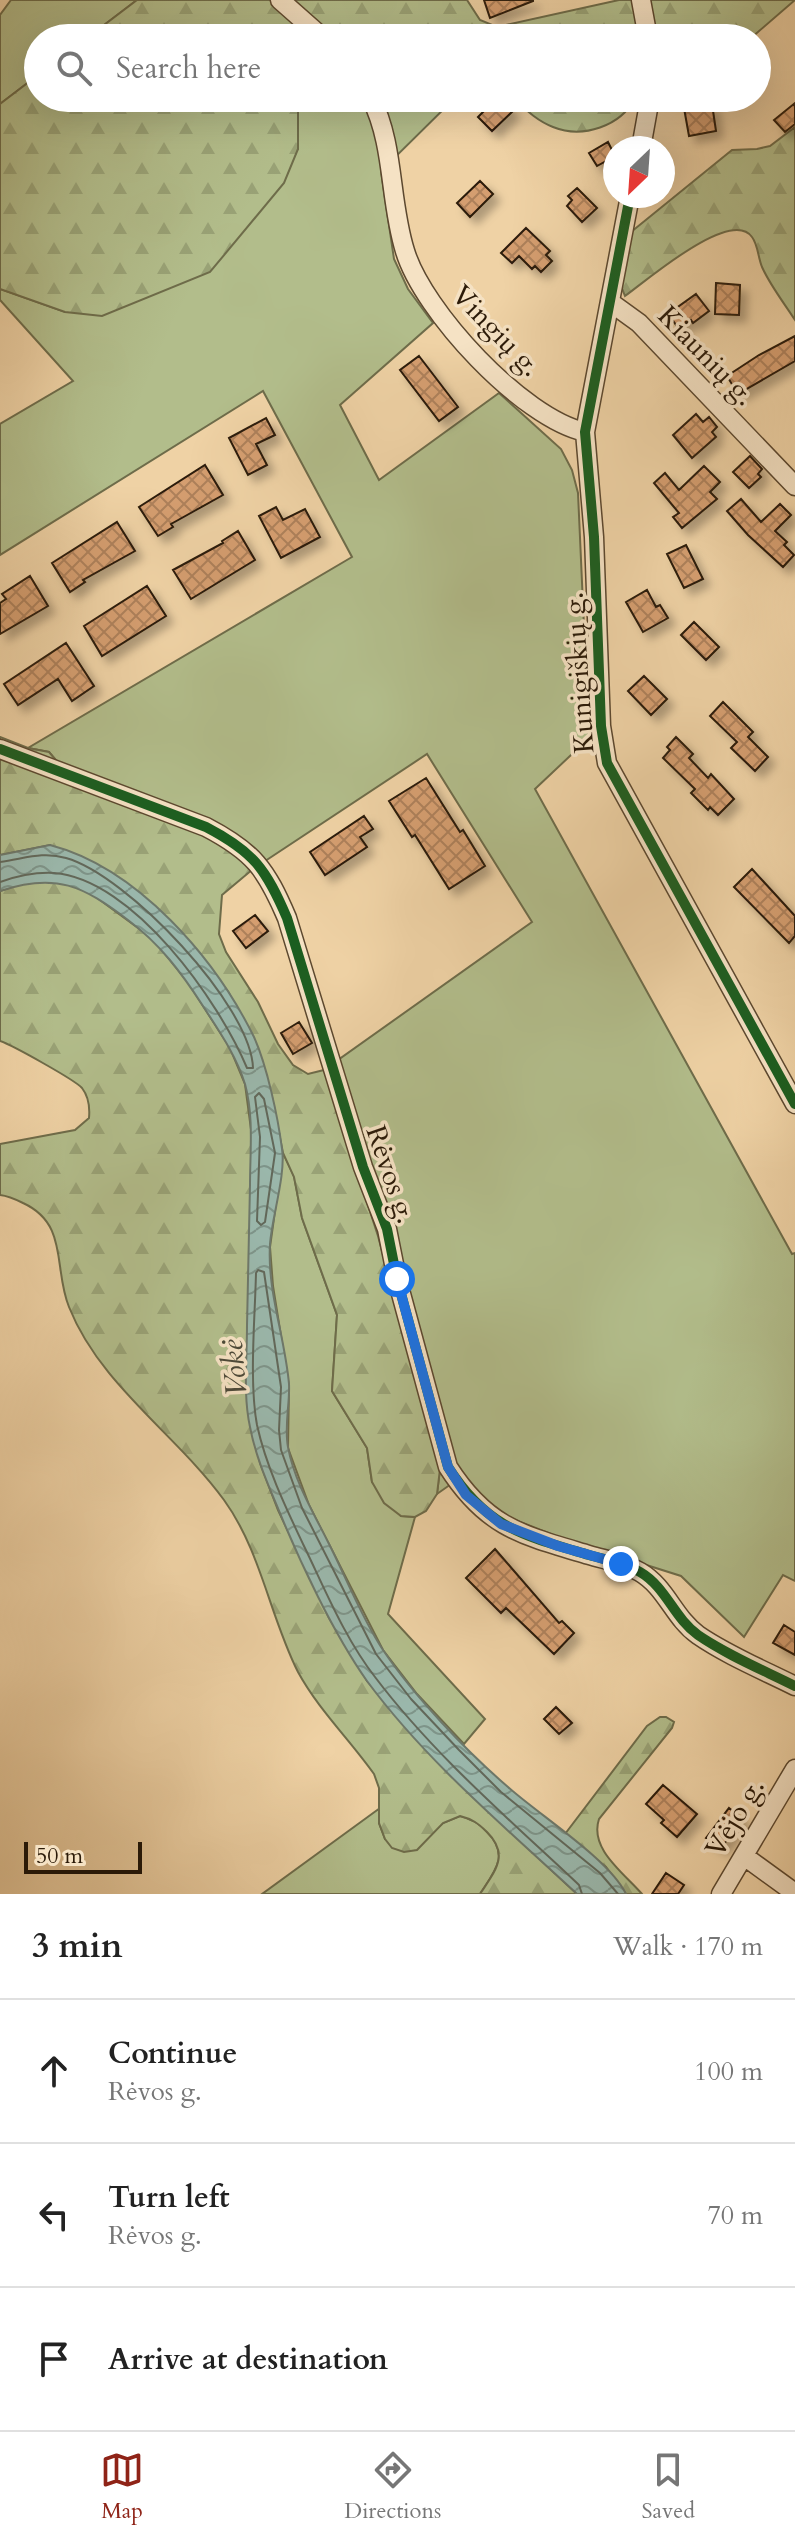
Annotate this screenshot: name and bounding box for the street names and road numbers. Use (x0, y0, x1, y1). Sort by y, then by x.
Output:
street label: Vingių g. (443, 277, 549, 385)
street label: Kiaunių g. (649, 297, 764, 414)
street label: Kunigiškių g. (554, 591, 604, 755)
street label: Rėvos g. (357, 1120, 425, 1228)
street label: Vėjo g. (696, 1771, 773, 1864)

